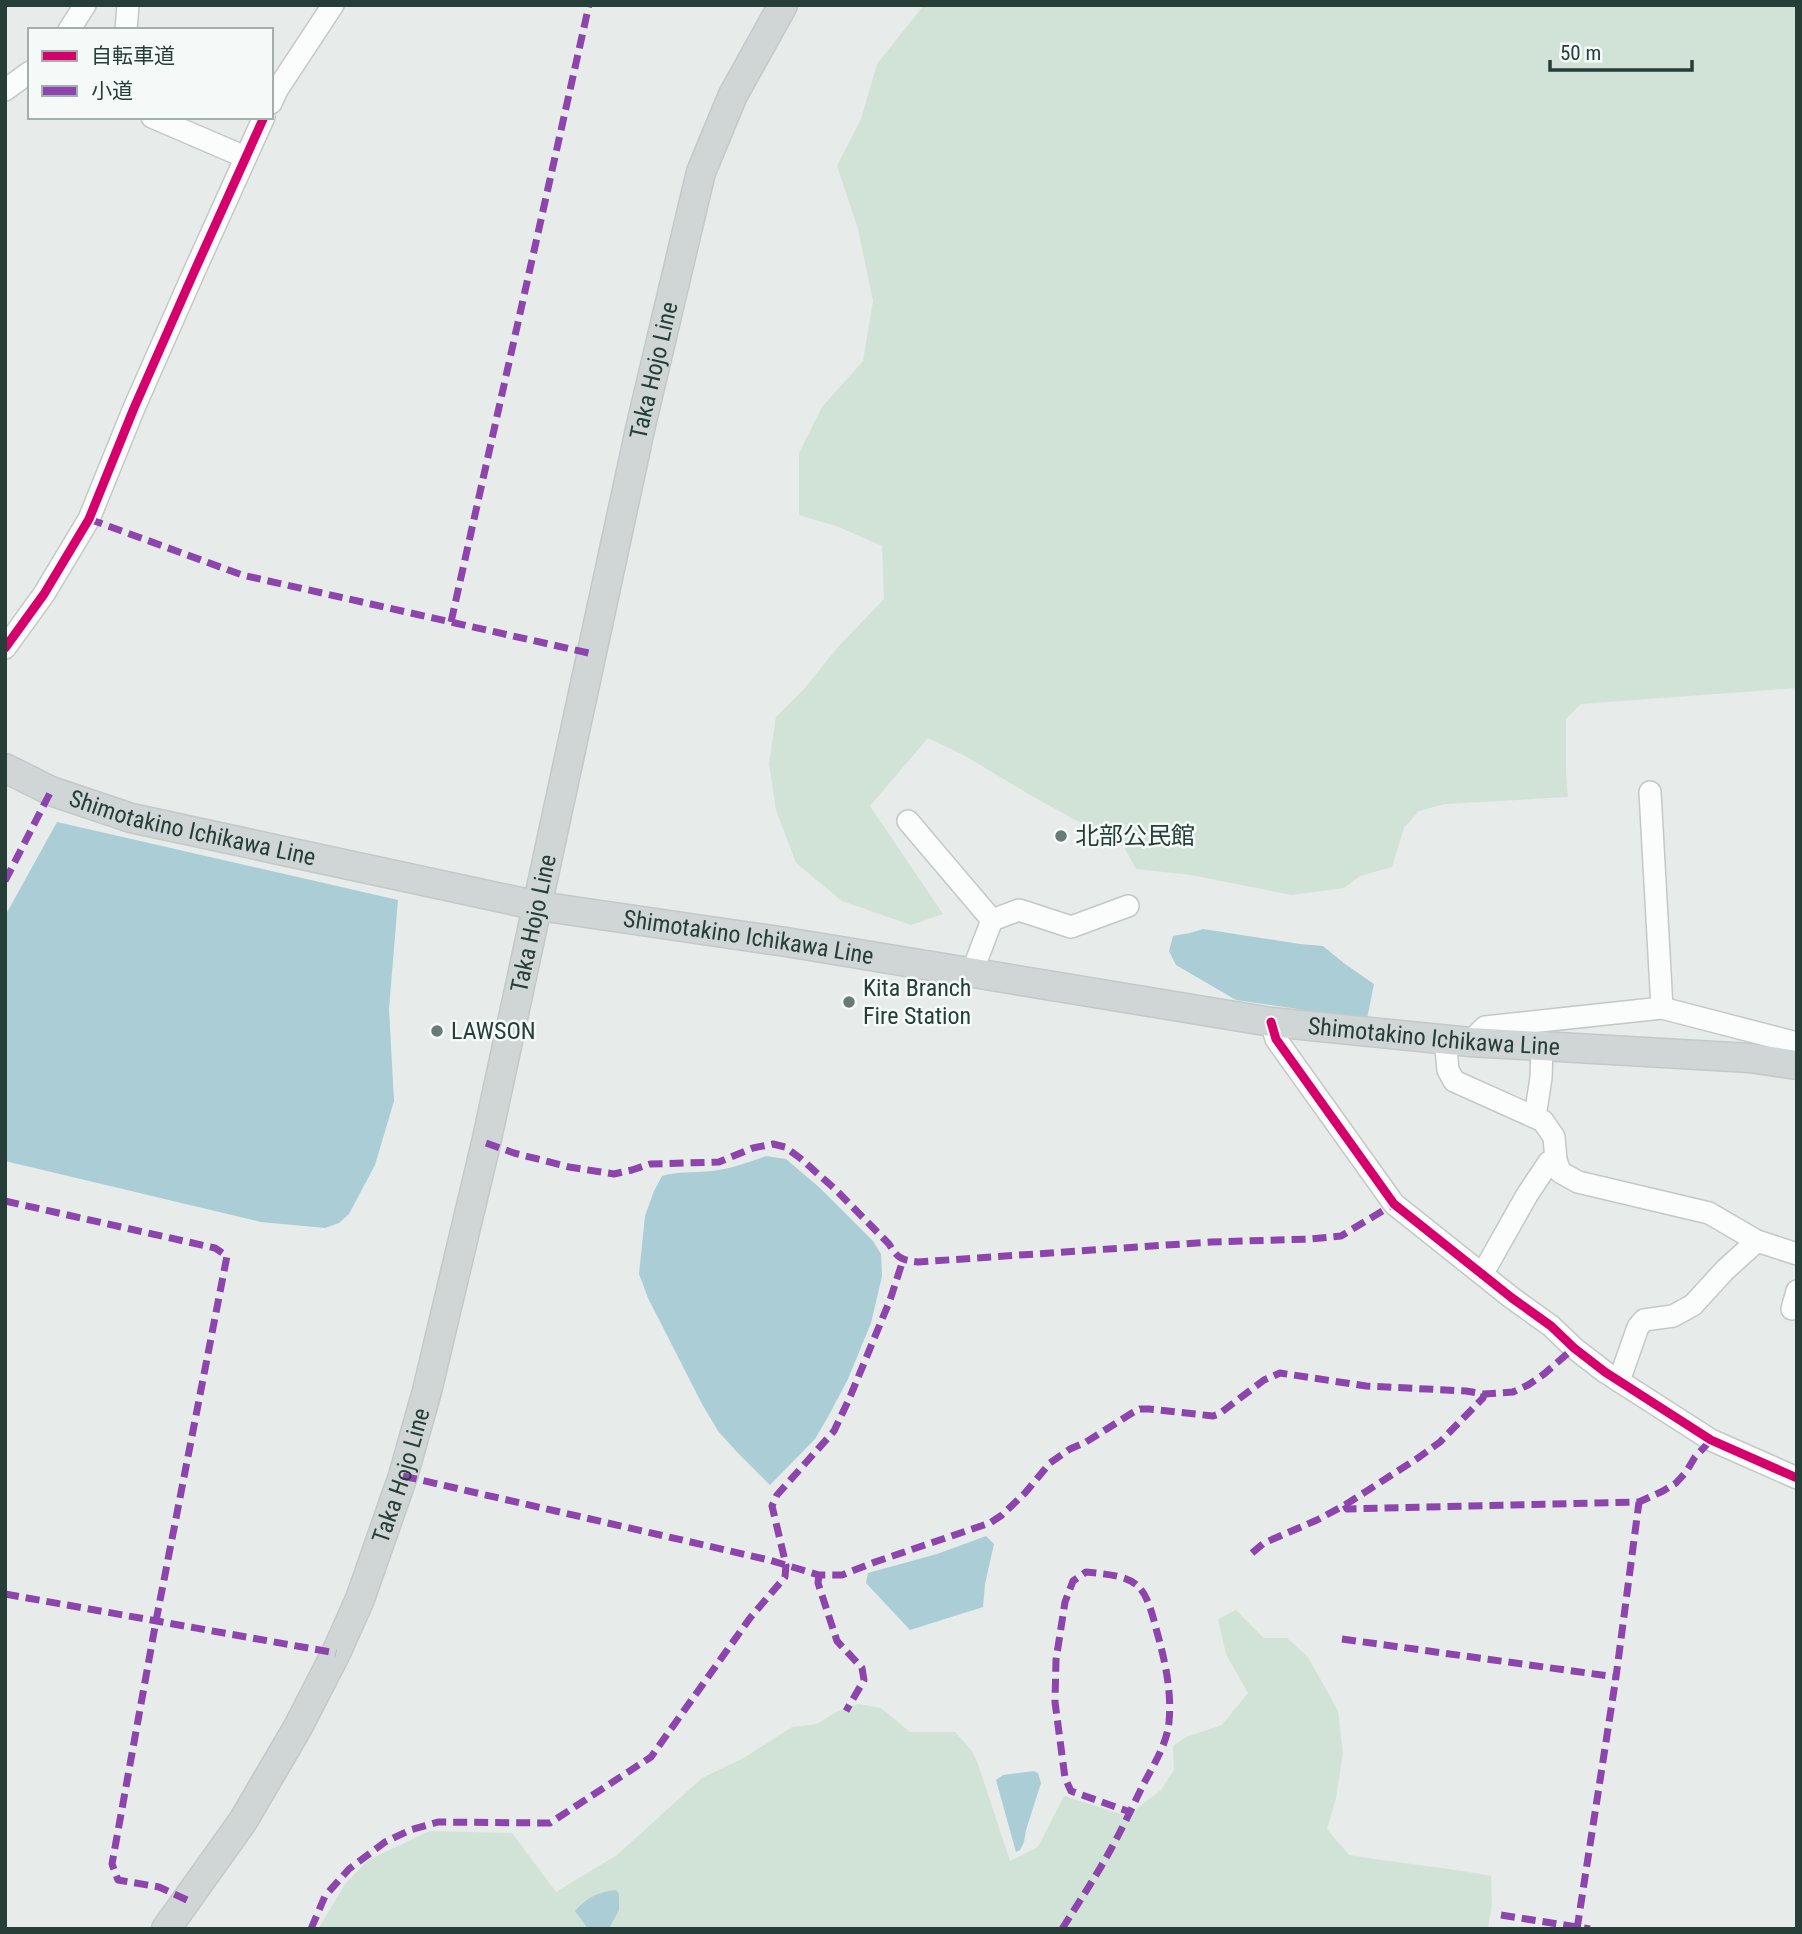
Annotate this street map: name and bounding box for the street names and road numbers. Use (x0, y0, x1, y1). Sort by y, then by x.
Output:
street label: Taka Hojo Line (624, 299, 684, 442)
street label: Shimotakino Ichikawa Line (66, 784, 318, 871)
street label: Taka Hojo Line (505, 852, 562, 995)
street label: Shimotakino Ichikawa Line (621, 904, 876, 970)
street label: Shimotakino Ichikawa Line (1307, 1012, 1561, 1061)
street label: Taka Hojo Line (367, 1405, 435, 1547)

